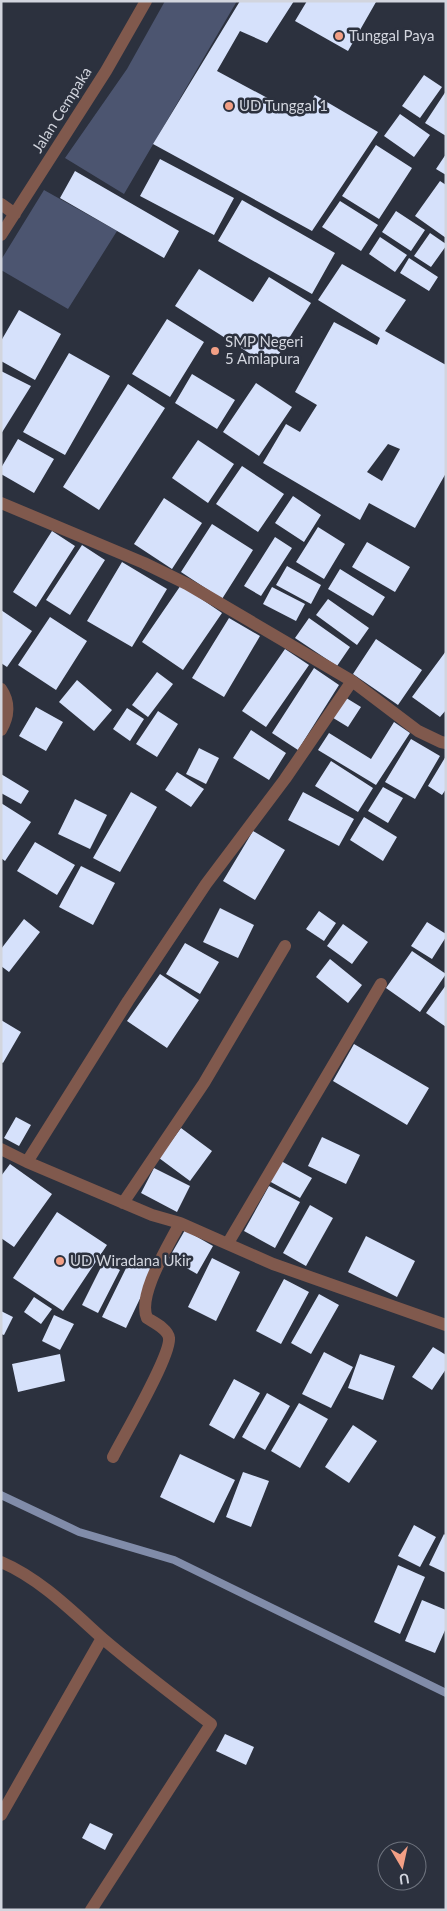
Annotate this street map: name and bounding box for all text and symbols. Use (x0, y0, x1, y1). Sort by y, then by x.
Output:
place label: Tunggal Paya (349, 26, 435, 44)
marker: Tunggal Paya (333, 30, 345, 42)
street label: Jalan Cempaka (28, 63, 95, 156)
place label: UD Tunggal 1 (239, 96, 328, 114)
marker: UD Tunggal 1 (223, 100, 235, 112)
place label: SMP Negeri 5 Amlapura (225, 332, 303, 367)
marker: SMP Negeri 5 Amlapura (209, 345, 221, 357)
place label: UD Wiradana Ukir (70, 1251, 192, 1269)
marker: UD Wiradana Ukir (54, 1255, 66, 1267)
north arrow (377, 1841, 427, 1891)
text: U (398, 1870, 411, 1889)

